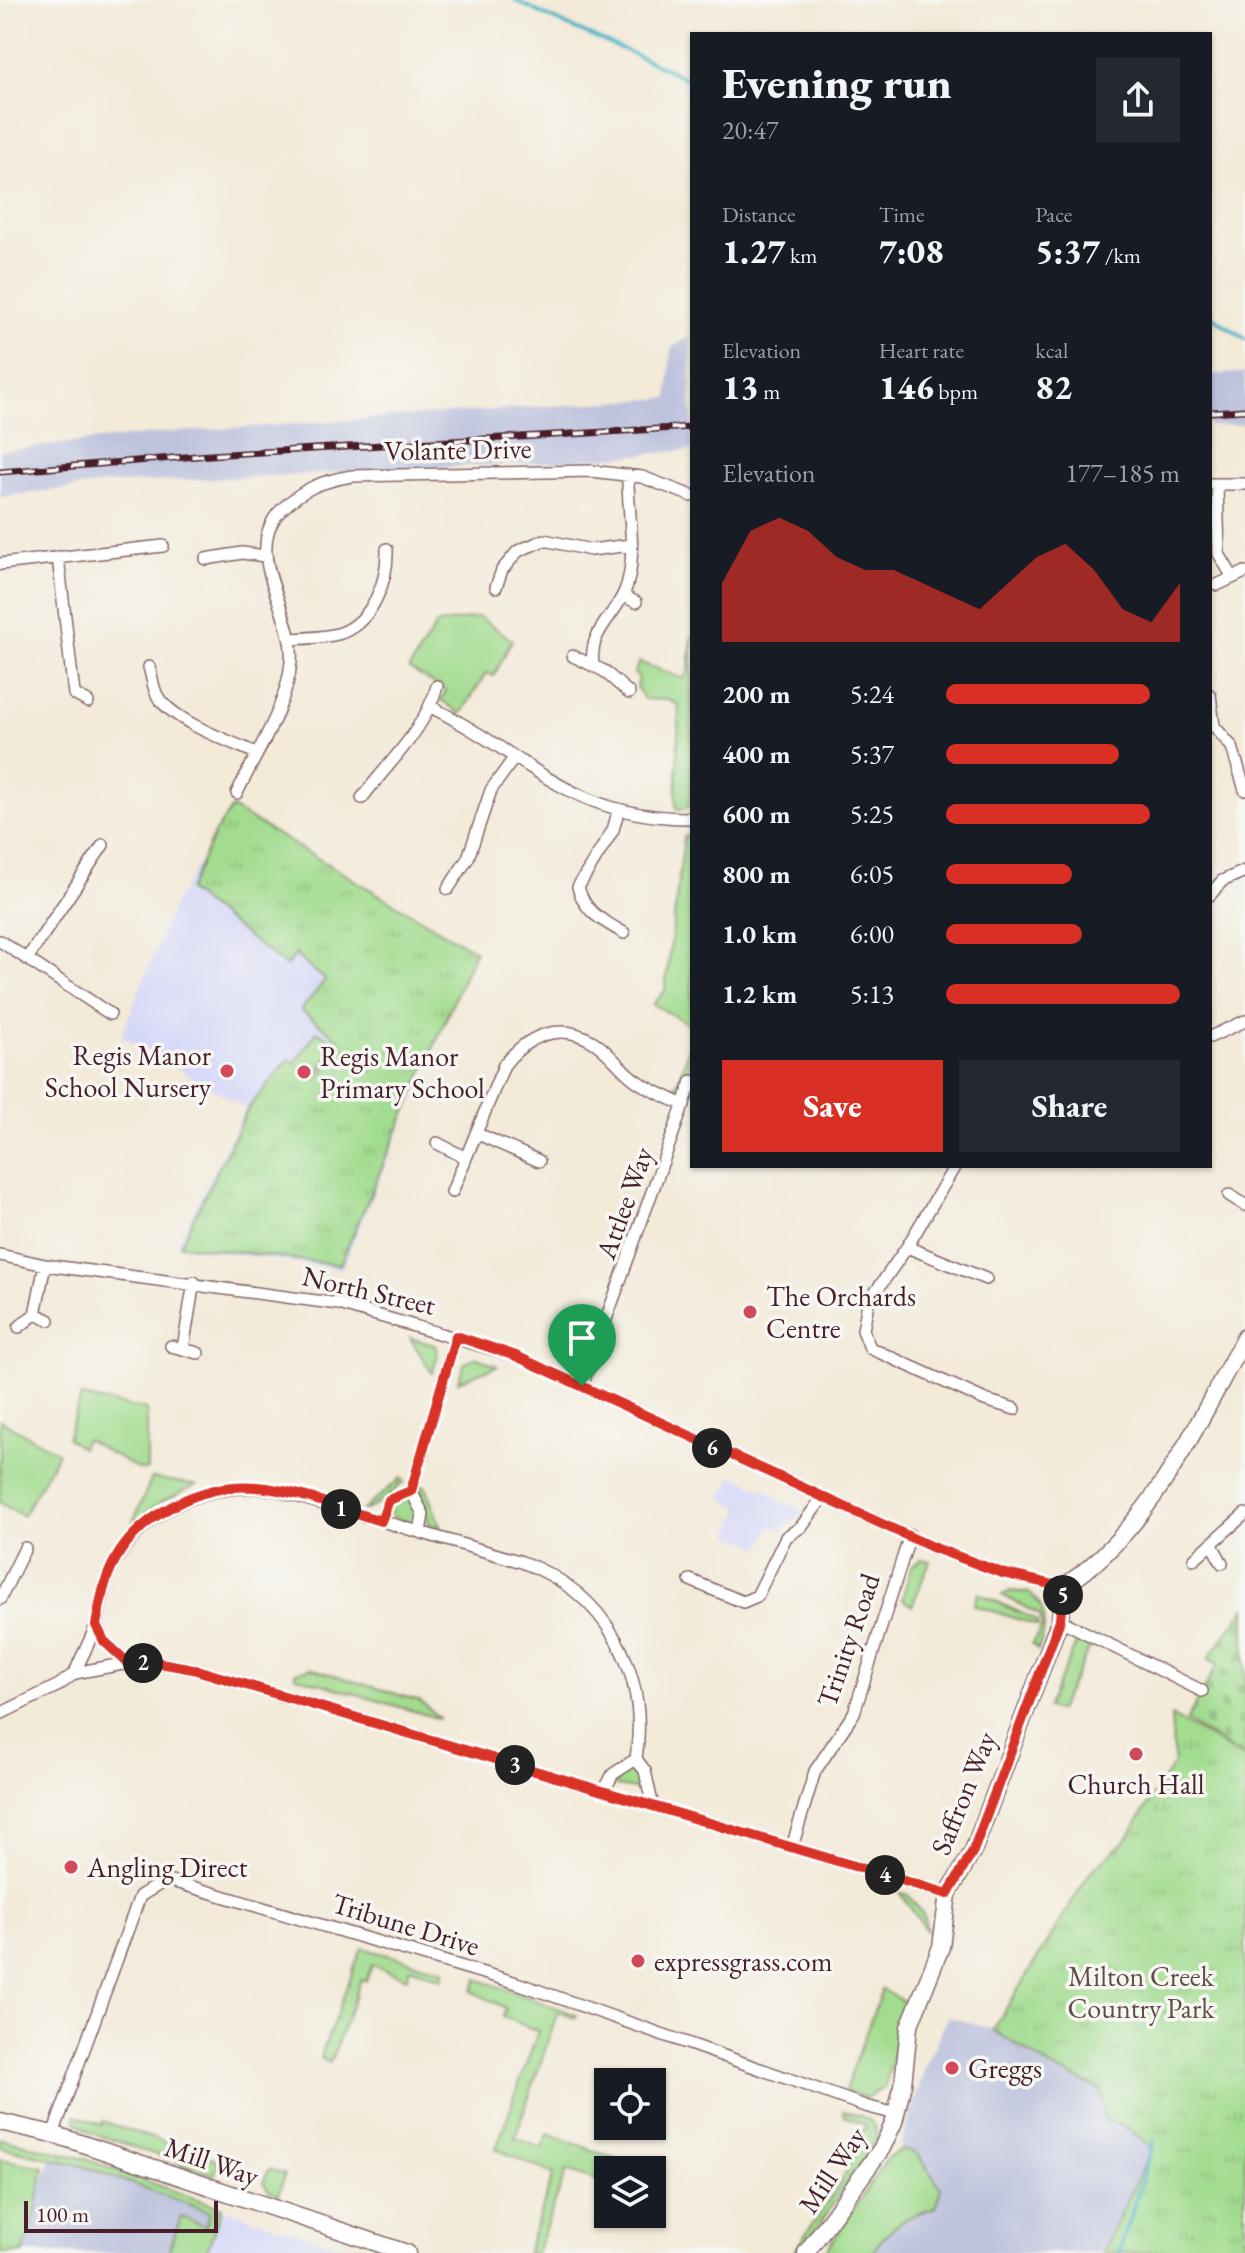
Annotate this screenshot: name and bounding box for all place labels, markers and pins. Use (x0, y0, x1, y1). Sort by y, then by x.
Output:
place label: Regis Manor School Nursery (45, 1037, 212, 1105)
place label: Regis Manor Primary School (320, 1038, 485, 1106)
marker: Regis Manor School Nursery (218, 1062, 236, 1080)
marker: Regis Manor Primary School (295, 1063, 313, 1081)
place label: The Orchards Centre (766, 1278, 916, 1346)
marker: The Orchards Centre (741, 1303, 759, 1321)
pin (548, 1304, 616, 1386)
pin: 6 (692, 1428, 732, 1468)
pin: 1 (321, 1489, 361, 1529)
pin: 5 (1043, 1575, 1083, 1615)
pin: 2 (123, 1643, 163, 1683)
pin: 3 (495, 1745, 535, 1785)
marker: Church Hall (1127, 1745, 1145, 1763)
place label: Church Hall (1067, 1766, 1205, 1802)
place label: Angling Direct (86, 1849, 248, 1885)
pin: 4 (865, 1855, 905, 1895)
marker: Angling Direct (62, 1858, 80, 1876)
place label: expressgrass.com (654, 1943, 833, 1979)
marker: expressgrass.com (629, 1952, 647, 1970)
place label: Greggs (968, 2050, 1042, 2086)
marker: Greggs (943, 2059, 961, 2077)

